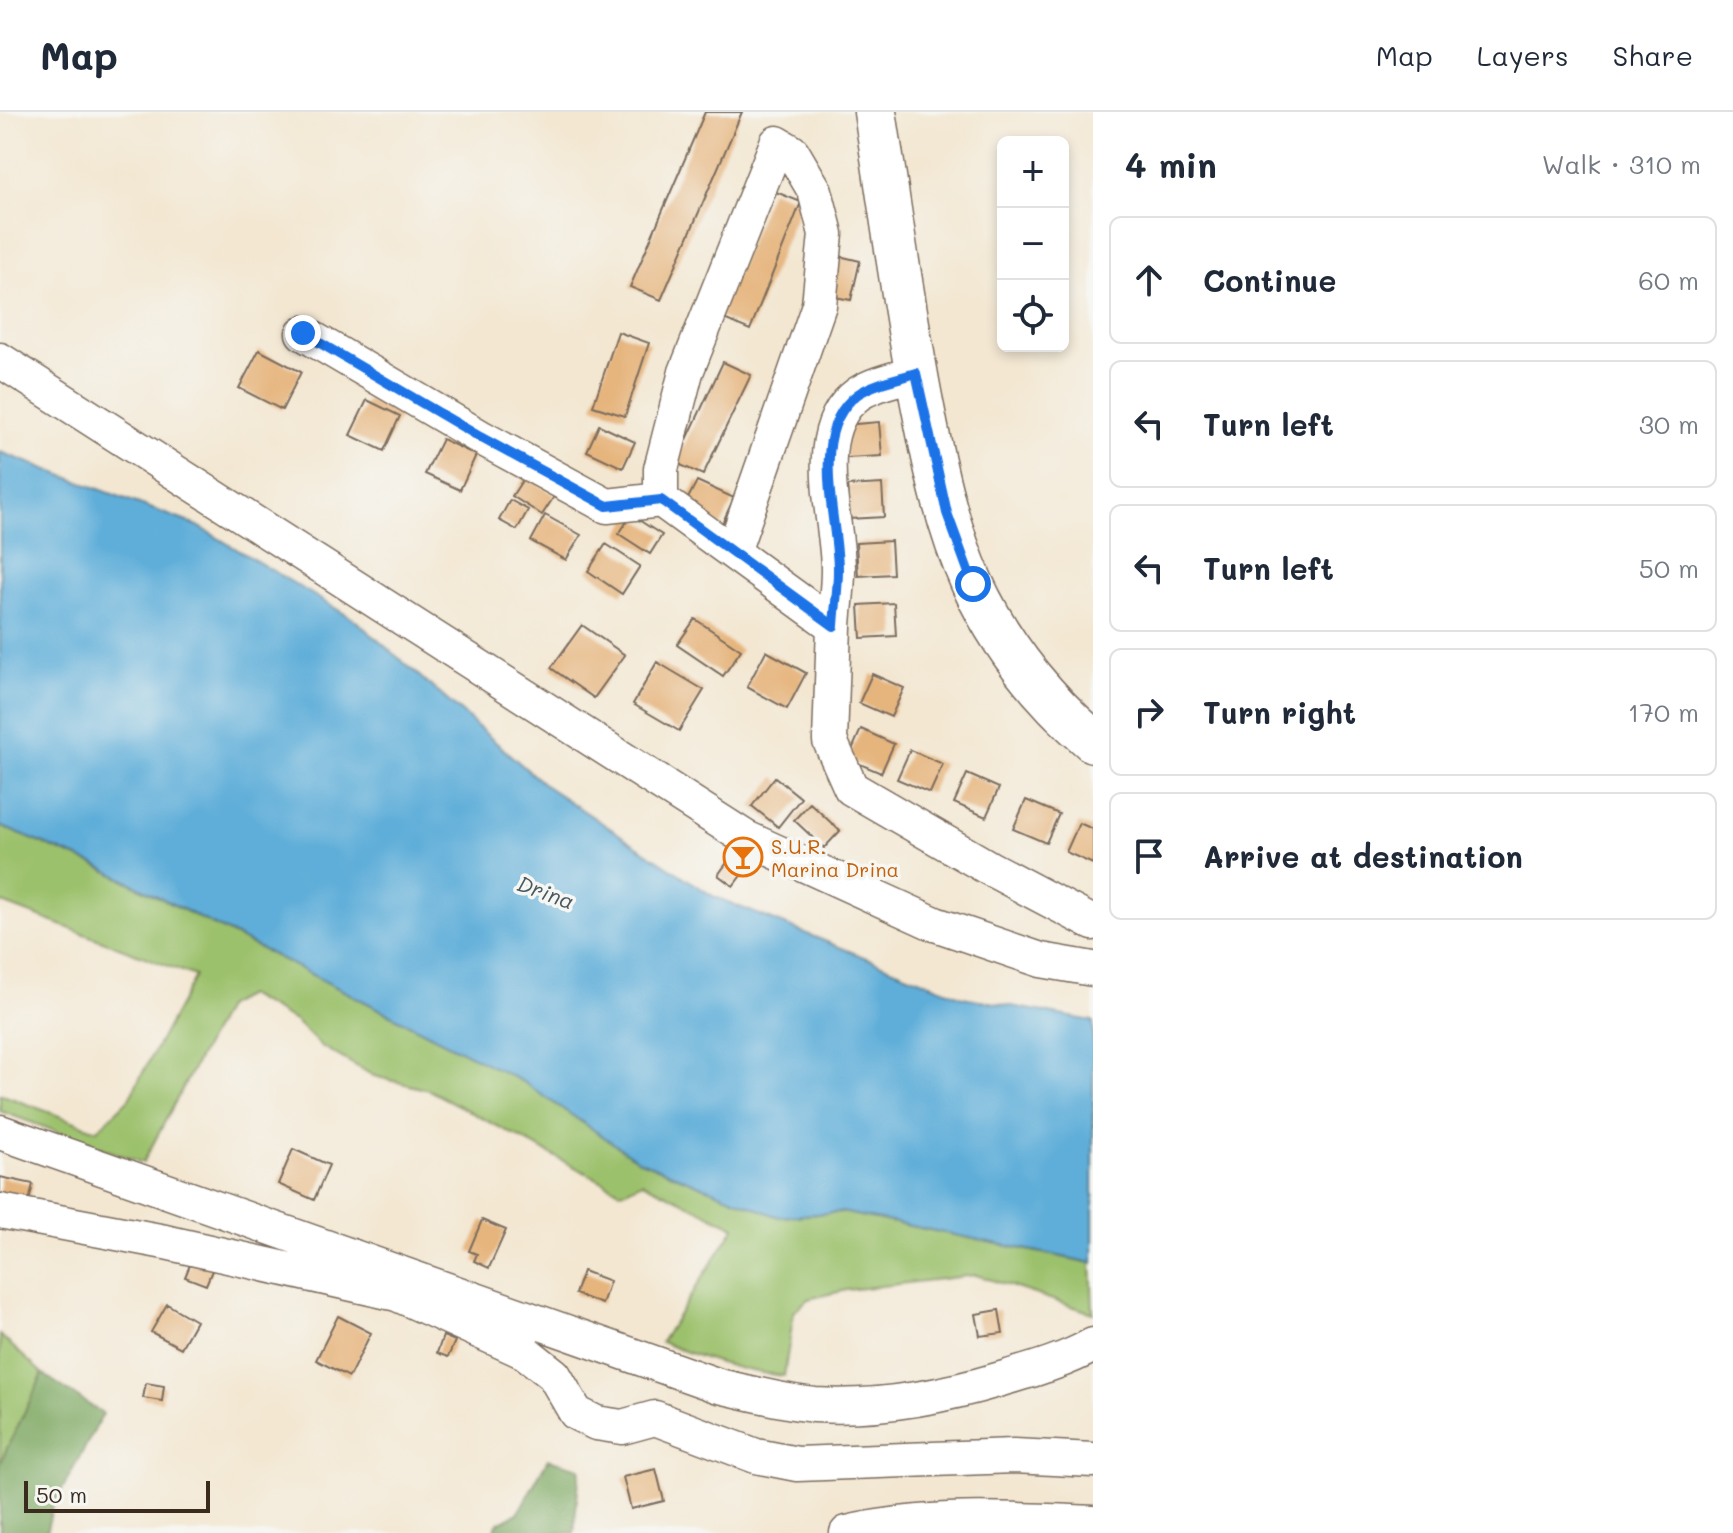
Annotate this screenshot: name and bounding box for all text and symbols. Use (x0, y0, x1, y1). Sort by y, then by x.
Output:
text: Map (40, 30, 118, 80)
text: Map (1376, 37, 1433, 73)
text: Layers (1477, 37, 1569, 73)
text: Share (1613, 37, 1693, 73)
map controls (997, 136, 1069, 352)
button: + (997, 136, 1069, 208)
text: 4 min (1125, 142, 1217, 187)
text: Walk · 310 m (1542, 147, 1701, 181)
button: − (997, 208, 1069, 280)
icon: ahead (1127, 258, 1171, 302)
text: Continue (1203, 260, 1336, 300)
text: 60 m (1638, 263, 1699, 297)
button: locate (997, 280, 1069, 352)
route end (285, 315, 321, 351)
icon: left (1127, 402, 1171, 446)
text: Turn left (1203, 404, 1334, 444)
text: 30 m (1639, 407, 1699, 441)
icon: left (1127, 546, 1171, 590)
text: Turn left (1203, 548, 1334, 588)
text: 50 m (1639, 551, 1699, 585)
route start (955, 566, 991, 602)
icon: right (1127, 690, 1171, 734)
text: Turn right (1203, 692, 1356, 732)
text: 170 m (1628, 695, 1699, 729)
place label: S.U.R. Marina Drina (771, 833, 899, 882)
icon: arrive (1127, 834, 1171, 878)
bar icon: S.U.R. Marina Drina (722, 836, 764, 878)
text: Arrive at destination (1203, 836, 1523, 876)
water label: Drina (513, 868, 579, 916)
scale bar (24, 1477, 210, 1513)
text: 50 m (36, 1480, 87, 1509)

